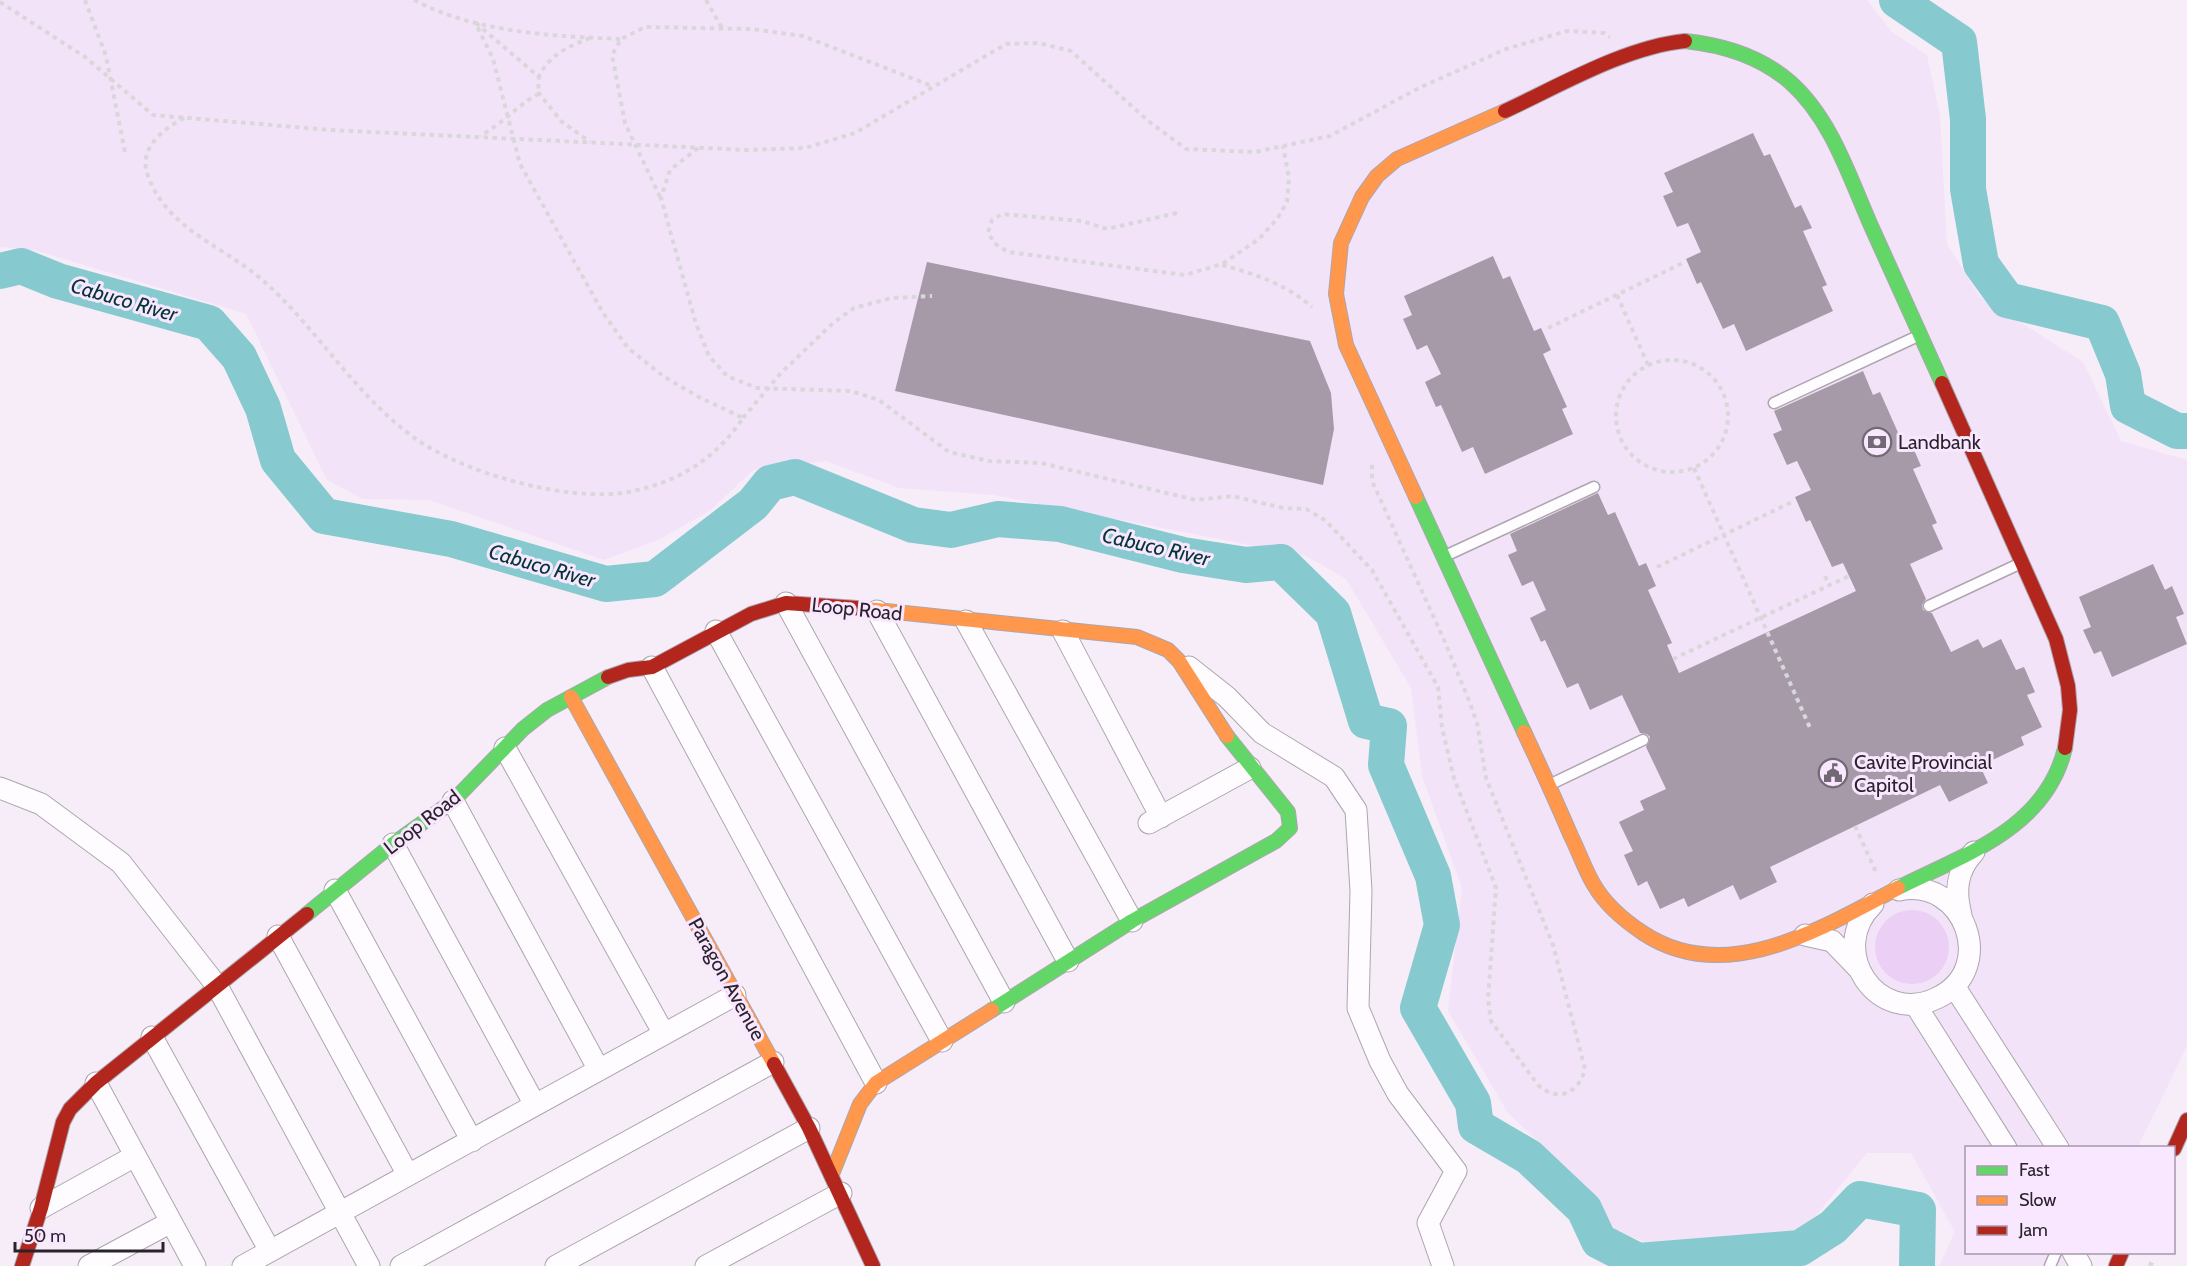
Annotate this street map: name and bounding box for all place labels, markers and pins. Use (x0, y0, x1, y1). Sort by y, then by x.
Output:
bank icon: Landbank (1861, 426, 1893, 458)
place label: Landbank (1898, 430, 1981, 454)
place label: Cavite Provincial Capitol (1854, 750, 1992, 797)
public building icon: Cavite Provincial Capitol (1817, 757, 1849, 789)

